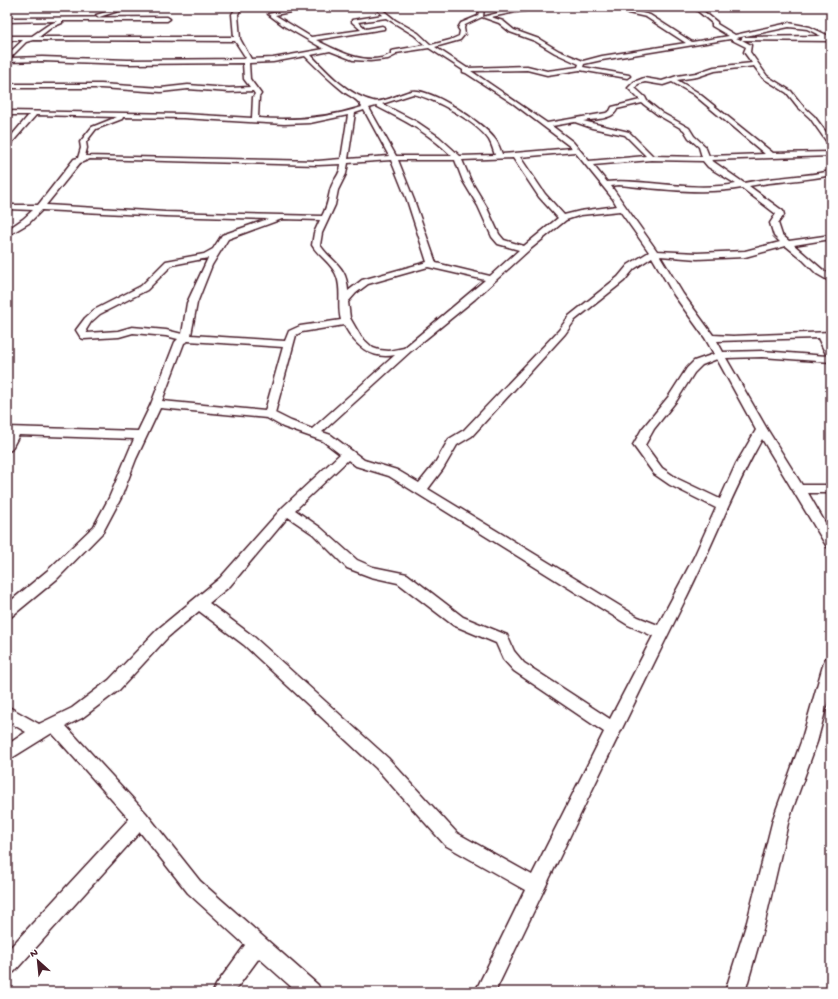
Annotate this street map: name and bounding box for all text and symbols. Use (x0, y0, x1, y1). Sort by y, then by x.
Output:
north arrow (18, 941, 58, 981)
text: N (28, 947, 40, 961)

